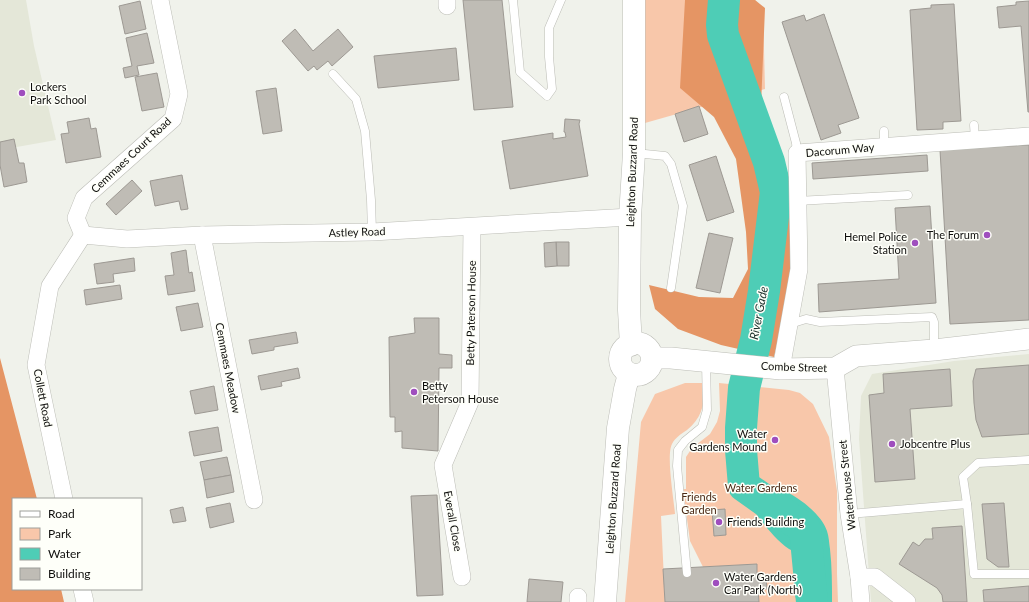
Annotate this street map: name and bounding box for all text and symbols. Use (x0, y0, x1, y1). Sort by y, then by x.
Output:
place label: Lockers Park School (30, 80, 87, 106)
marker: Lockers Park School (17, 88, 27, 98)
street label: Cemmaes Court Road (88, 114, 173, 195)
street label: Leighton Buzzard Road (623, 117, 640, 227)
street label: Dacorum Way (805, 140, 875, 159)
street label: Astley Road (328, 224, 386, 239)
place label: The Forum (927, 228, 979, 241)
place label: Hemel Police Station (844, 230, 907, 256)
marker: The Forum (982, 230, 992, 240)
marker: Hemel Police Station (910, 238, 920, 248)
street label: Betty Paterson House (463, 260, 478, 366)
water label: River Gade (746, 285, 771, 341)
street label: Cemmaes Meadow (213, 321, 244, 415)
street label: Combe Street (761, 359, 827, 374)
street label: Collett Road (31, 368, 56, 428)
place label: Betty Peterson House (422, 379, 499, 405)
marker: Betty Peterson House (409, 387, 419, 397)
place label: Water Gardens Mound (689, 427, 767, 453)
marker: Water Gardens Mound (770, 435, 780, 445)
place label: Jobcentre Plus (900, 437, 971, 450)
street label: Waterhouse Street (835, 439, 858, 531)
marker: Jobcentre Plus (887, 439, 897, 449)
street label: Leighton Buzzard Road (602, 443, 623, 554)
park label: Water Gardens (725, 481, 798, 494)
street label: Everall Close (442, 489, 465, 553)
park label: Friends Garden (681, 490, 717, 516)
legend (12, 498, 142, 590)
text: Road (48, 506, 75, 521)
place label: Friends Building (727, 515, 804, 528)
marker: Friends Building (714, 517, 724, 527)
text: Park (48, 526, 72, 541)
text: Water (48, 546, 81, 561)
text: Building (48, 566, 91, 581)
place label: Water Gardens Car Park (North) (724, 570, 802, 596)
marker: Water Gardens Car Park (North) (711, 578, 721, 588)

